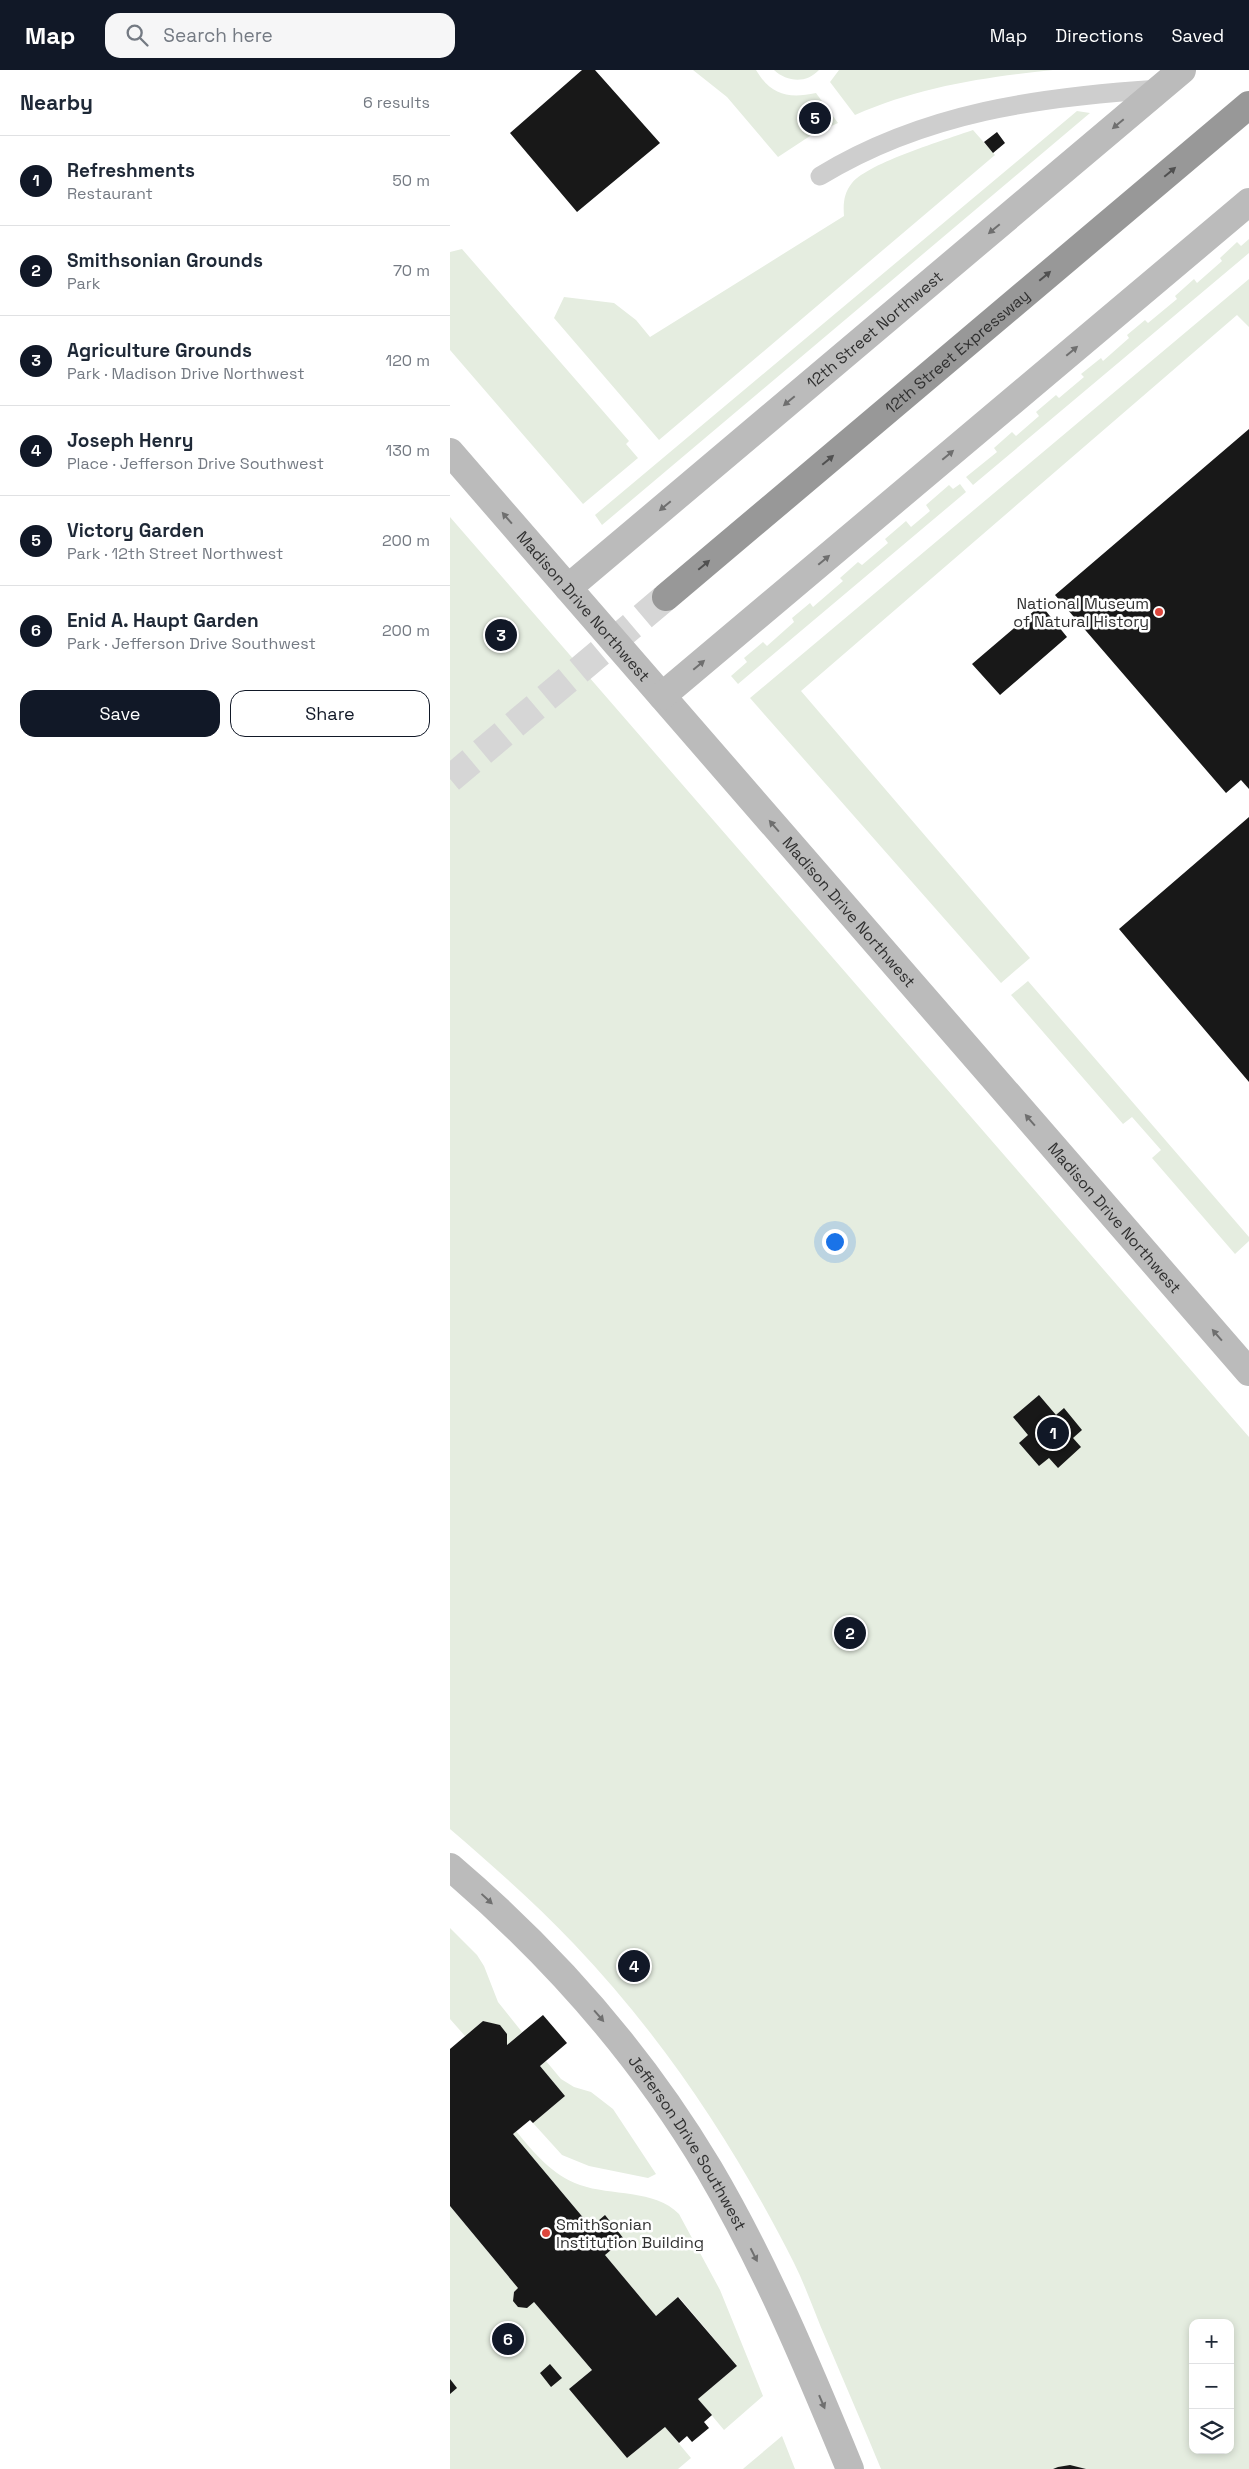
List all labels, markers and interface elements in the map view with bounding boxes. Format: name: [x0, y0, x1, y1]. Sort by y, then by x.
search box: [105, 13, 455, 58]
text: Map: [25, 20, 75, 51]
icon: search: [123, 21, 151, 49]
text: Search here: [163, 23, 273, 48]
text: Map: [990, 24, 1027, 47]
text: Directions: [1055, 24, 1144, 47]
text: Saved: [1172, 24, 1224, 47]
text: Nearby: [20, 89, 93, 116]
text: 6 results: [363, 92, 430, 113]
pin: 5: [799, 99, 831, 137]
one-way arrow: [1112, 118, 1125, 129]
text: Refreshments: [67, 158, 195, 183]
one-way arrow: [1163, 166, 1176, 177]
text: 1: [32, 170, 40, 191]
text: 50 m: [392, 170, 430, 191]
text: Restaurant: [67, 183, 153, 204]
one-way arrow: [987, 223, 1000, 234]
text: Smithsonian Grounds: [67, 248, 263, 273]
text: 2: [31, 260, 41, 281]
text: 70 m: [393, 260, 430, 281]
street label: 12th Street Northwest: [802, 266, 947, 393]
one-way arrow: [1039, 271, 1052, 282]
text: Park: [67, 273, 100, 294]
street label: 12th Street Expressway: [881, 285, 1034, 419]
text: Agriculture Grounds: [67, 338, 252, 363]
one-way arrow: [1065, 345, 1078, 356]
text: 3: [31, 350, 41, 371]
text: 120 m: [386, 350, 430, 371]
text: Park · Madison Drive Northwest: [67, 363, 305, 384]
one-way arrow: [783, 395, 795, 406]
text: Joseph Henry: [67, 428, 193, 453]
text: 4: [31, 440, 41, 461]
text: 130 m: [386, 440, 430, 461]
one-way arrow: [941, 450, 954, 461]
text: Place · Jefferson Drive Southwest: [67, 453, 324, 474]
one-way arrow: [821, 455, 834, 466]
one-way arrow: [659, 500, 672, 511]
one-way arrow: [502, 512, 513, 524]
text: Victory Garden: [67, 518, 204, 543]
street label: Madison Drive Northwest: [512, 527, 655, 686]
text: 5: [31, 530, 41, 551]
text: 200 m: [382, 530, 430, 551]
text: Park · 12th Street Northwest: [67, 543, 283, 564]
one-way arrow: [817, 554, 829, 566]
one-way arrow: [697, 560, 710, 571]
place label: National Museum of Natural History: [1013, 593, 1149, 632]
marker: National Museum of Natural History: [1153, 606, 1165, 618]
text: Enid A. Haupt Garden: [67, 608, 259, 633]
pin: 3: [485, 616, 517, 654]
text: 6: [31, 620, 41, 641]
text: 200 m: [382, 620, 430, 641]
text: Park · Jefferson Drive Southwest: [67, 633, 316, 654]
one-way arrow: [693, 659, 706, 670]
button: Save: [20, 690, 220, 737]
button: Share: [230, 690, 430, 737]
one-way arrow: [768, 820, 780, 832]
street label: Madison Drive Northwest: [778, 832, 920, 992]
one-way arrow: [1024, 1115, 1036, 1127]
street label: Madison Drive Northwest: [1043, 1138, 1186, 1298]
your location: [822, 1229, 848, 1255]
one-way arrow: [1211, 1330, 1223, 1342]
pin: 1: [1037, 1414, 1069, 1452]
pin: 2: [834, 1614, 866, 1652]
one-way arrow: [480, 1893, 492, 1905]
pin: 4: [618, 1947, 650, 1985]
one-way arrow: [593, 2010, 605, 2022]
street label: Jefferson Drive Southwest: [624, 2051, 751, 2234]
place label: Smithsonian Institution Building: [556, 2214, 704, 2253]
marker: Smithsonian Institution Building: [540, 2227, 552, 2239]
one-way arrow: [750, 2247, 758, 2262]
map controls: [1189, 2319, 1234, 2454]
button: +: [1189, 2319, 1234, 2364]
pin: 6: [492, 2320, 524, 2358]
button: −: [1189, 2364, 1234, 2409]
one-way arrow: [819, 2395, 827, 2409]
button: layers: [1189, 2409, 1234, 2454]

